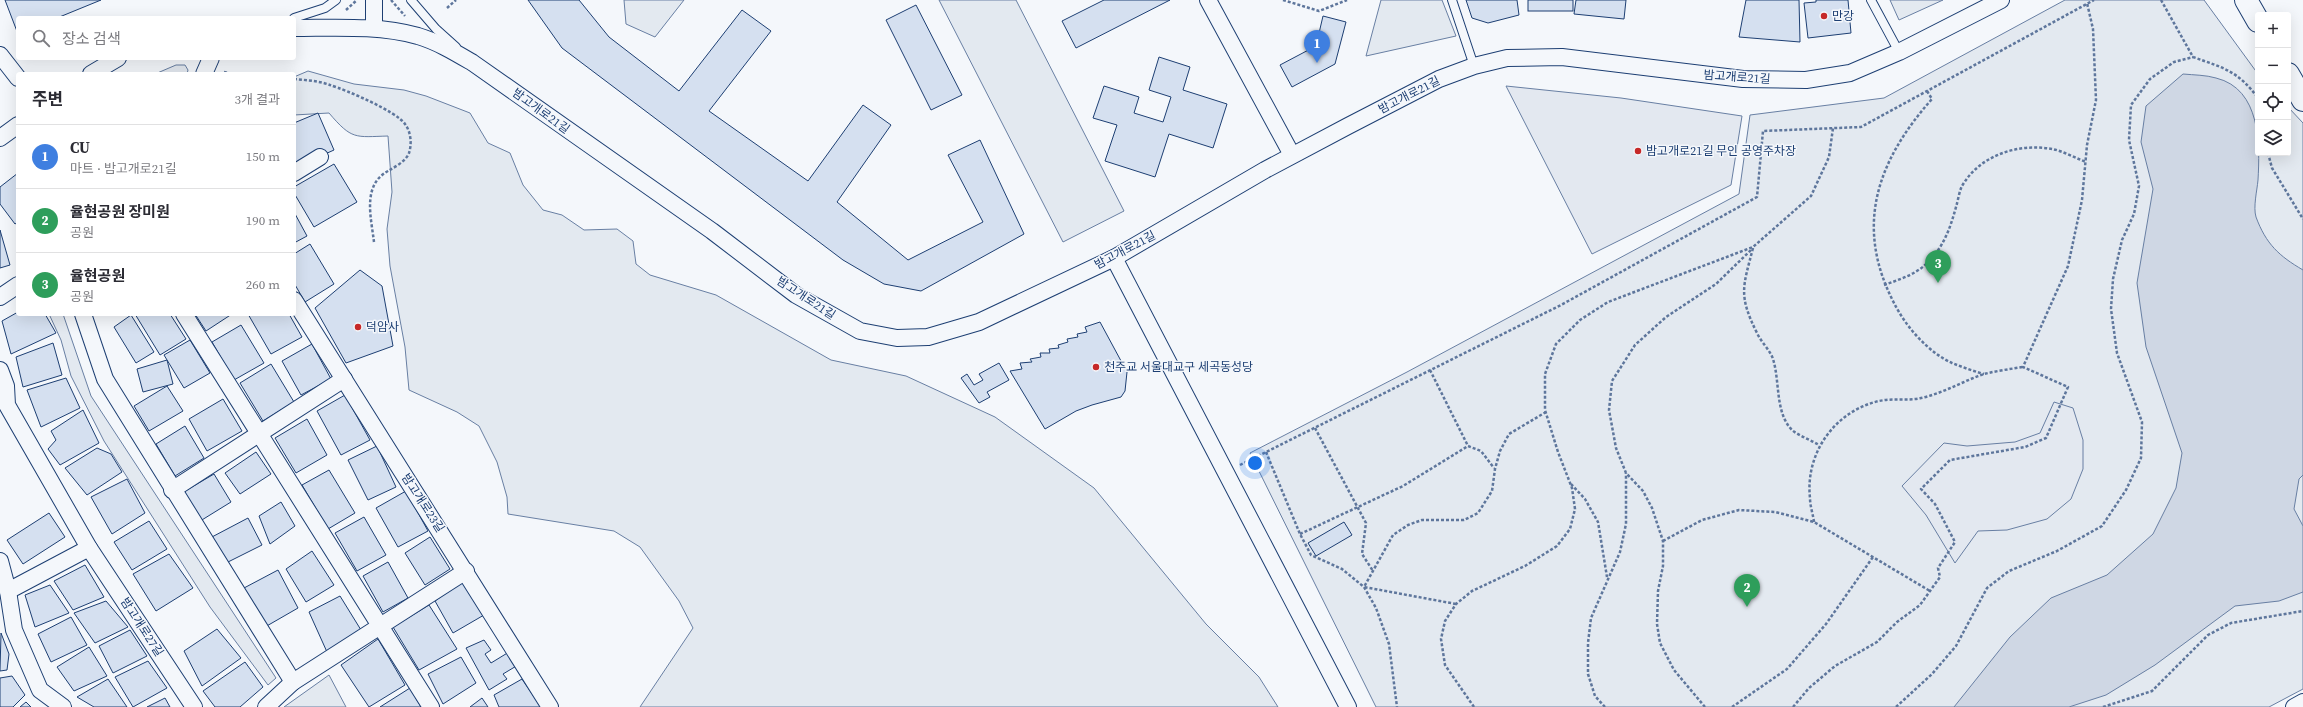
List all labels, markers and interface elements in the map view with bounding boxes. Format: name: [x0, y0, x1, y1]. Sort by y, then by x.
place label: 만강: [1832, 8, 1854, 24]
marker: 만강: [1819, 11, 1829, 21]
map controls: [2255, 12, 2291, 156]
button: +: [2255, 12, 2291, 48]
search box: [16, 16, 296, 60]
icon: search: [30, 27, 52, 49]
text: 장소 검색: [62, 28, 121, 49]
pin: 1: [1304, 30, 1330, 63]
button: −: [2255, 48, 2291, 84]
street label: 밤고개로21길: [1703, 67, 1771, 87]
street label: 밤고개로21길: [1375, 73, 1443, 117]
button: locate: [2255, 84, 2291, 120]
street label: 밤고개로21길: [509, 85, 573, 137]
text: 주변: [32, 87, 63, 111]
text: 3개 결과: [235, 91, 280, 108]
button: layers: [2255, 120, 2291, 156]
text: CU: [70, 137, 90, 158]
place label: 밤고개로21길 무인 공영주차장: [1646, 143, 1796, 159]
marker: 밤고개로21길 무인 공영주차장: [1633, 146, 1643, 156]
text: 1: [41, 148, 49, 165]
text: 150 m: [246, 148, 280, 165]
text: 마트 · 밤고개로21길: [70, 160, 177, 177]
text: 율현공원 장미원: [70, 201, 170, 222]
text: 2: [41, 212, 49, 229]
text: 190 m: [246, 212, 280, 229]
text: 공원: [70, 224, 94, 241]
street label: 밤고개로21길: [1092, 227, 1158, 273]
pin: 3: [1925, 250, 1951, 283]
text: 율현공원: [70, 265, 125, 286]
street label: 밤고개로21길: [773, 273, 839, 323]
text: 3: [41, 276, 49, 293]
text: 260 m: [246, 276, 280, 293]
text: 공원: [70, 288, 94, 305]
place label: 덕암사: [366, 319, 399, 335]
marker: 덕암사: [353, 322, 363, 332]
place label: 천주교 서울대교구 세곡동성당: [1104, 359, 1253, 375]
marker: 천주교 서울대교구 세곡동성당: [1091, 362, 1101, 372]
your location: [1245, 453, 1265, 473]
street label: 밤고개로23길: [398, 470, 448, 536]
pin: 2: [1734, 574, 1760, 607]
street label: 밤고개로27길: [117, 594, 167, 660]

